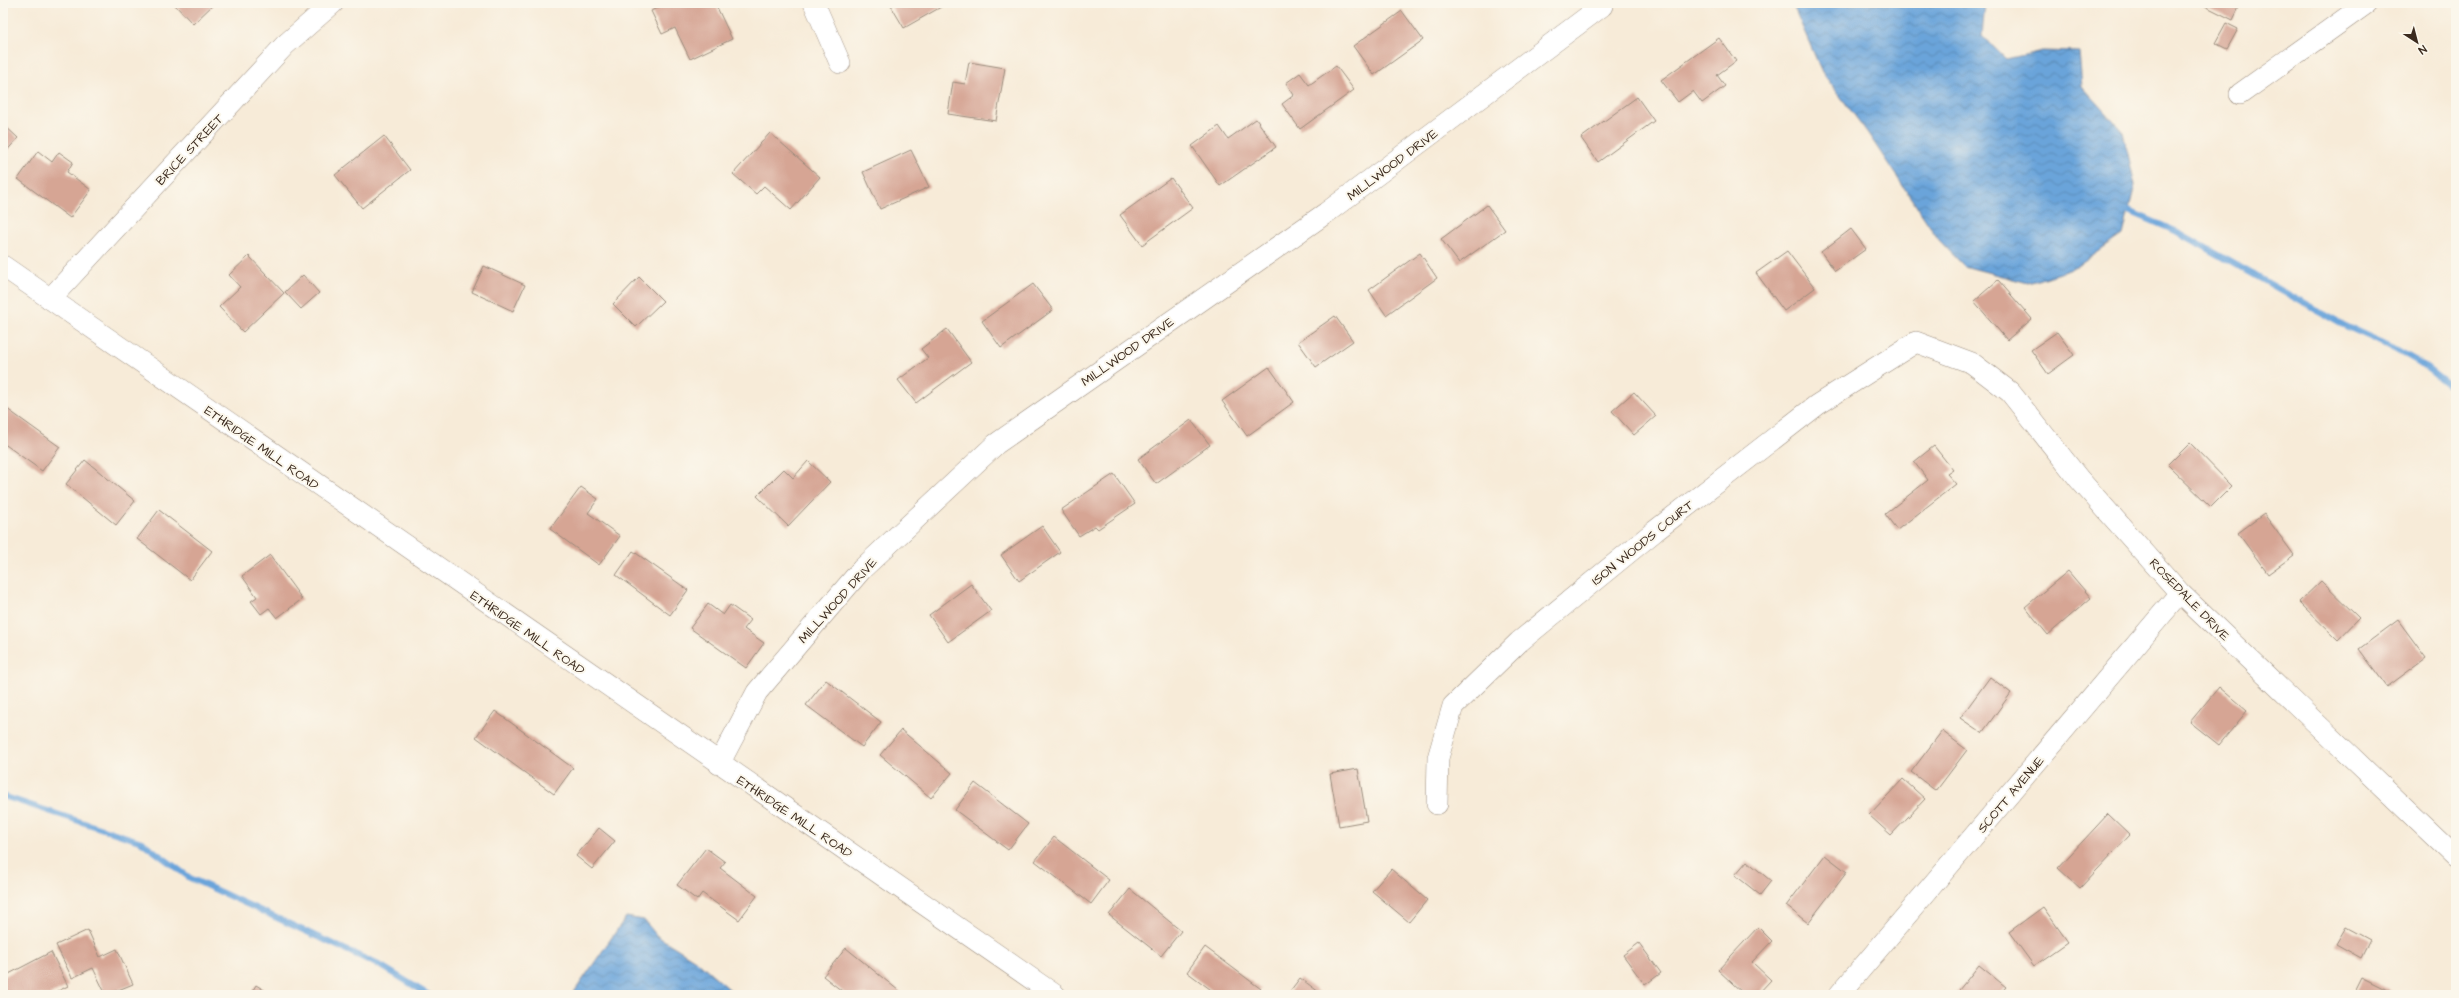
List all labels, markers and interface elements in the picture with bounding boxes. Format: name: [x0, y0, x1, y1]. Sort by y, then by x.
north arrow: [2397, 22, 2437, 62]
text: N: [2415, 42, 2430, 58]
street label: BRICE STREET: [152, 109, 228, 189]
street label: MILLWOOD DRIVE: [1343, 124, 1442, 205]
street label: MILLWOOD DRIVE: [1078, 313, 1178, 391]
street label: ETHRIDGE MILL ROAD: [201, 401, 323, 494]
street label: ISON WOODS COURT: [1588, 495, 1698, 590]
street label: MILLWOOD DRIVE: [794, 554, 881, 647]
street label: ROSEDALE DRIVE: [2145, 555, 2234, 645]
street label: ETHRIDGE MILL ROAD: [467, 586, 589, 679]
street label: SCOTT AVENUE: [1973, 752, 2048, 837]
street label: ETHRIDGE MILL ROAD: [733, 771, 856, 863]

